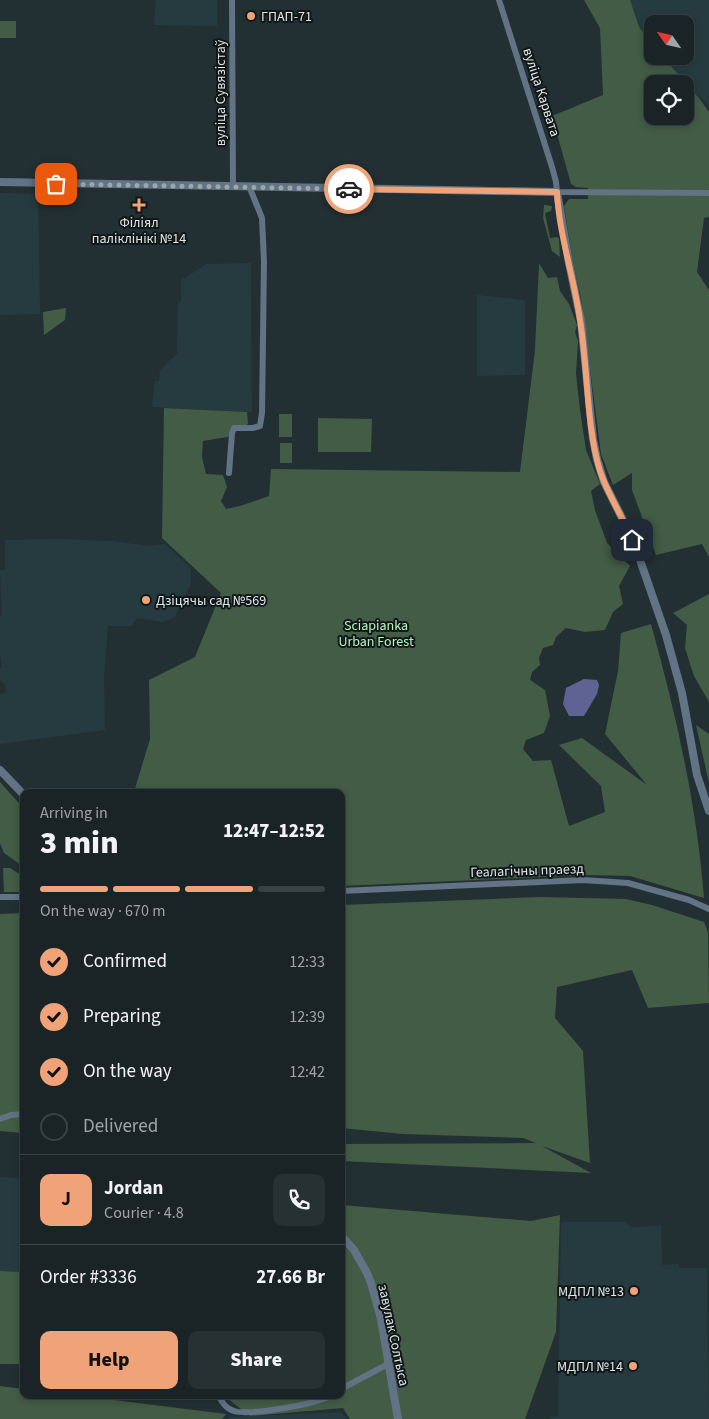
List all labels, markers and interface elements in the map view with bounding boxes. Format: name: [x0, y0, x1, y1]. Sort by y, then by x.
place label: ГПАП-71: [261, 7, 312, 27]
marker: ГПАП-71: [245, 10, 257, 22]
north arrow: [644, 15, 694, 65]
map controls: [644, 15, 694, 125]
street label: вуліца Сувязістаў: [211, 39, 231, 146]
street label: вуліца Карвата: [517, 45, 565, 139]
button: locate: [644, 75, 694, 125]
pin: [35, 163, 77, 205]
courier: [324, 164, 374, 214]
icon: bag: [42, 170, 70, 198]
icon: car: [335, 175, 363, 203]
marker: Філіял паліклінікі №14: [132, 198, 146, 212]
place label: Філіял паліклінікі №14: [92, 213, 186, 249]
pin: [611, 519, 653, 561]
icon: home: [618, 526, 646, 554]
place label: Дзіцячы сад №569: [156, 591, 266, 611]
marker: Дзіцячы сад №569: [140, 594, 152, 606]
park label: Sciapianka Urban Forest: [338, 616, 414, 652]
text: Arriving in: [40, 802, 108, 824]
text: 12:47–12:52: [223, 818, 325, 845]
text: 3 min: [40, 820, 119, 866]
street label: Геалагічны праезд: [470, 859, 585, 883]
text: On the way · 670 m: [40, 900, 165, 922]
icon: check: [40, 948, 68, 976]
text: Confirmed: [83, 948, 167, 975]
text: 12:33: [289, 951, 325, 973]
icon: check: [40, 1003, 68, 1031]
text: Preparing: [83, 1003, 161, 1030]
text: 12:39: [289, 1006, 325, 1028]
icon: check: [40, 1058, 68, 1086]
text: On the way: [83, 1058, 172, 1085]
text: 12:42: [289, 1061, 325, 1083]
text: Delivered: [83, 1113, 158, 1140]
button: phone: [273, 1174, 325, 1226]
text: Jordan: [104, 1175, 163, 1202]
text: J: [61, 1186, 71, 1213]
text: Courier · 4.8: [104, 1202, 184, 1224]
text: Order #3336: [40, 1264, 137, 1291]
text: 27.66 Br: [256, 1264, 325, 1291]
place label: МДПЛ №13: [558, 1282, 624, 1302]
street label: завулак Солтыса: [372, 1283, 414, 1388]
marker: МДПЛ №13: [628, 1285, 640, 1297]
button: Help: [40, 1331, 178, 1389]
button: Share: [188, 1331, 325, 1389]
place label: МДПЛ №14: [557, 1357, 623, 1377]
marker: МДПЛ №14: [627, 1360, 639, 1372]

